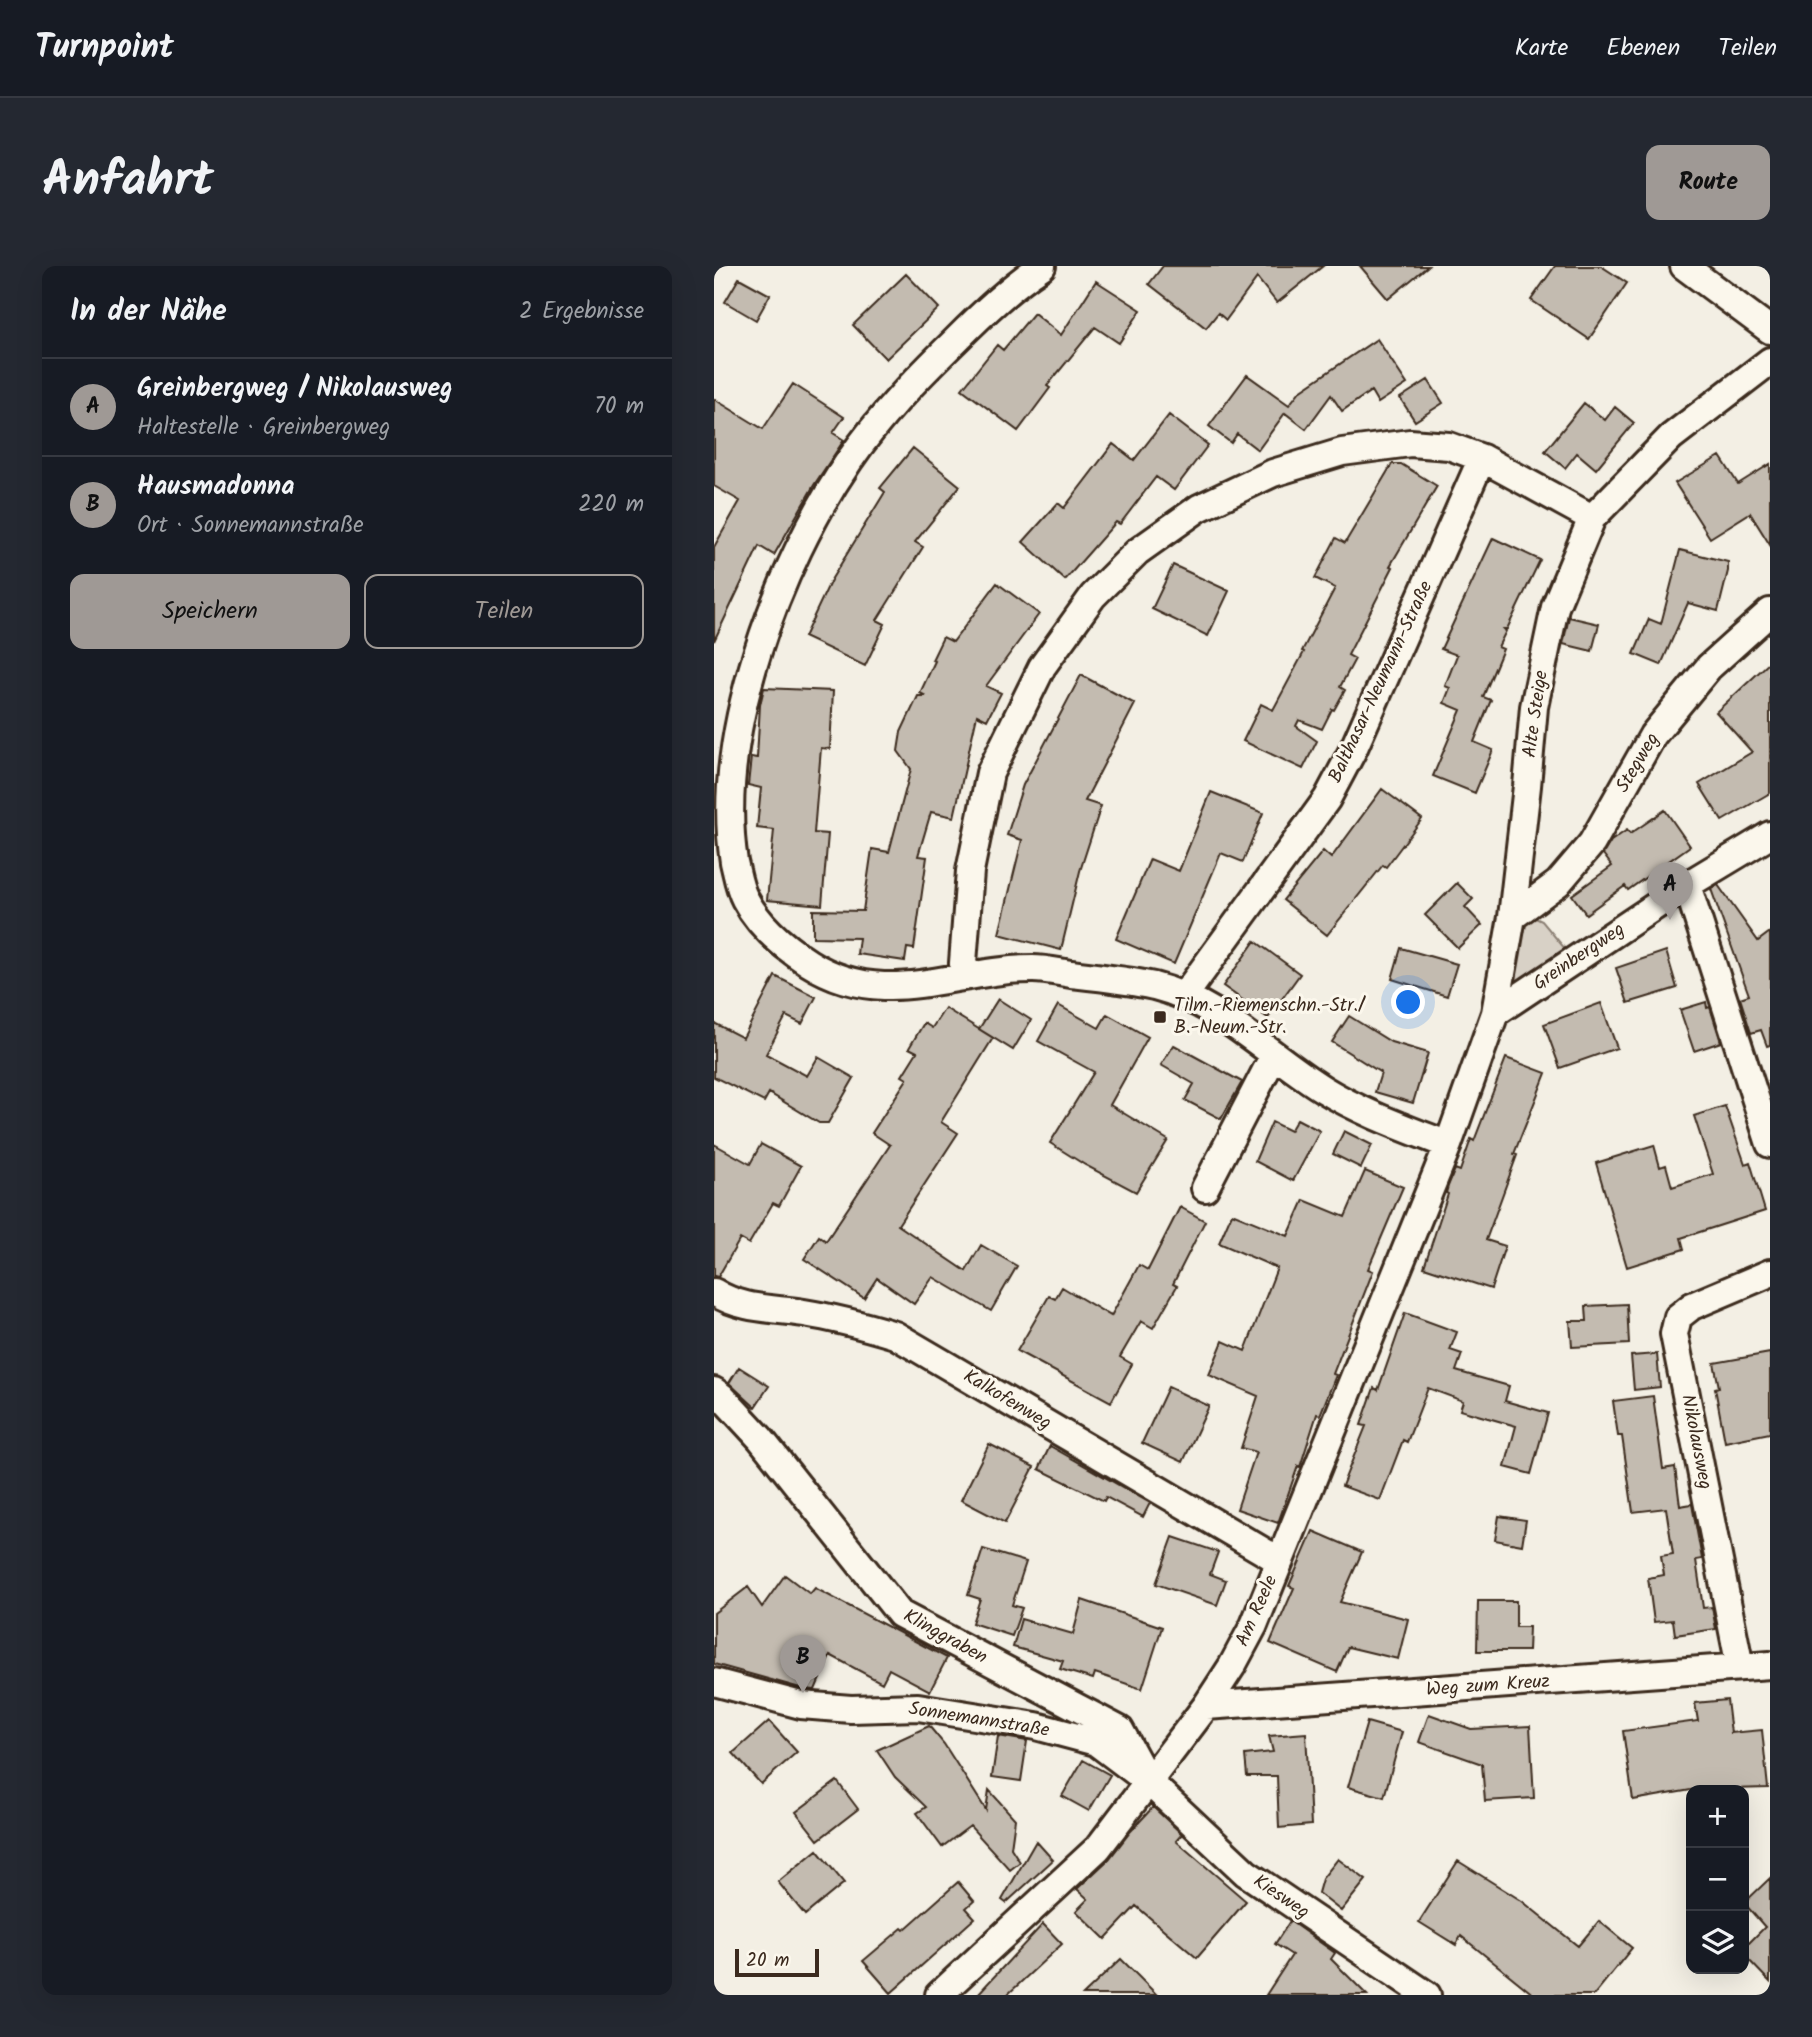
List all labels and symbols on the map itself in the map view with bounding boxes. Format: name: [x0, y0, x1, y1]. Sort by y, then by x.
street label: Balthasar-Neumann-Straße: [1321, 576, 1441, 788]
street label: Alte Steige: [1515, 668, 1557, 760]
street label: Stegweg: [1608, 727, 1668, 799]
pin: A: [1647, 862, 1693, 920]
street label: Greinbergweg: [1527, 915, 1631, 999]
your location: [1391, 985, 1425, 1019]
place label: Tilm.-Riemenschn.-Str./ B.-Neum.-Str.: [1174, 991, 1366, 1043]
marker: Tilm.-Riemenschn.-Str./ B.-Neum.-Str.: [1152, 1009, 1168, 1025]
street label: Kalkofenweg: [957, 1362, 1057, 1438]
street label: Nikolausweg: [1672, 1392, 1720, 1492]
street label: Am Reele: [1228, 1570, 1286, 1652]
street label: Klinggraben: [897, 1601, 993, 1673]
pin: B: [780, 1635, 826, 1693]
street label: Weg zum Kreuz: [1425, 1667, 1551, 1705]
street label: Sonnemannstraße: [906, 1694, 1052, 1746]
street label: Kiesweg: [1247, 1867, 1315, 1927]
scale bar: [735, 1946, 819, 1978]

